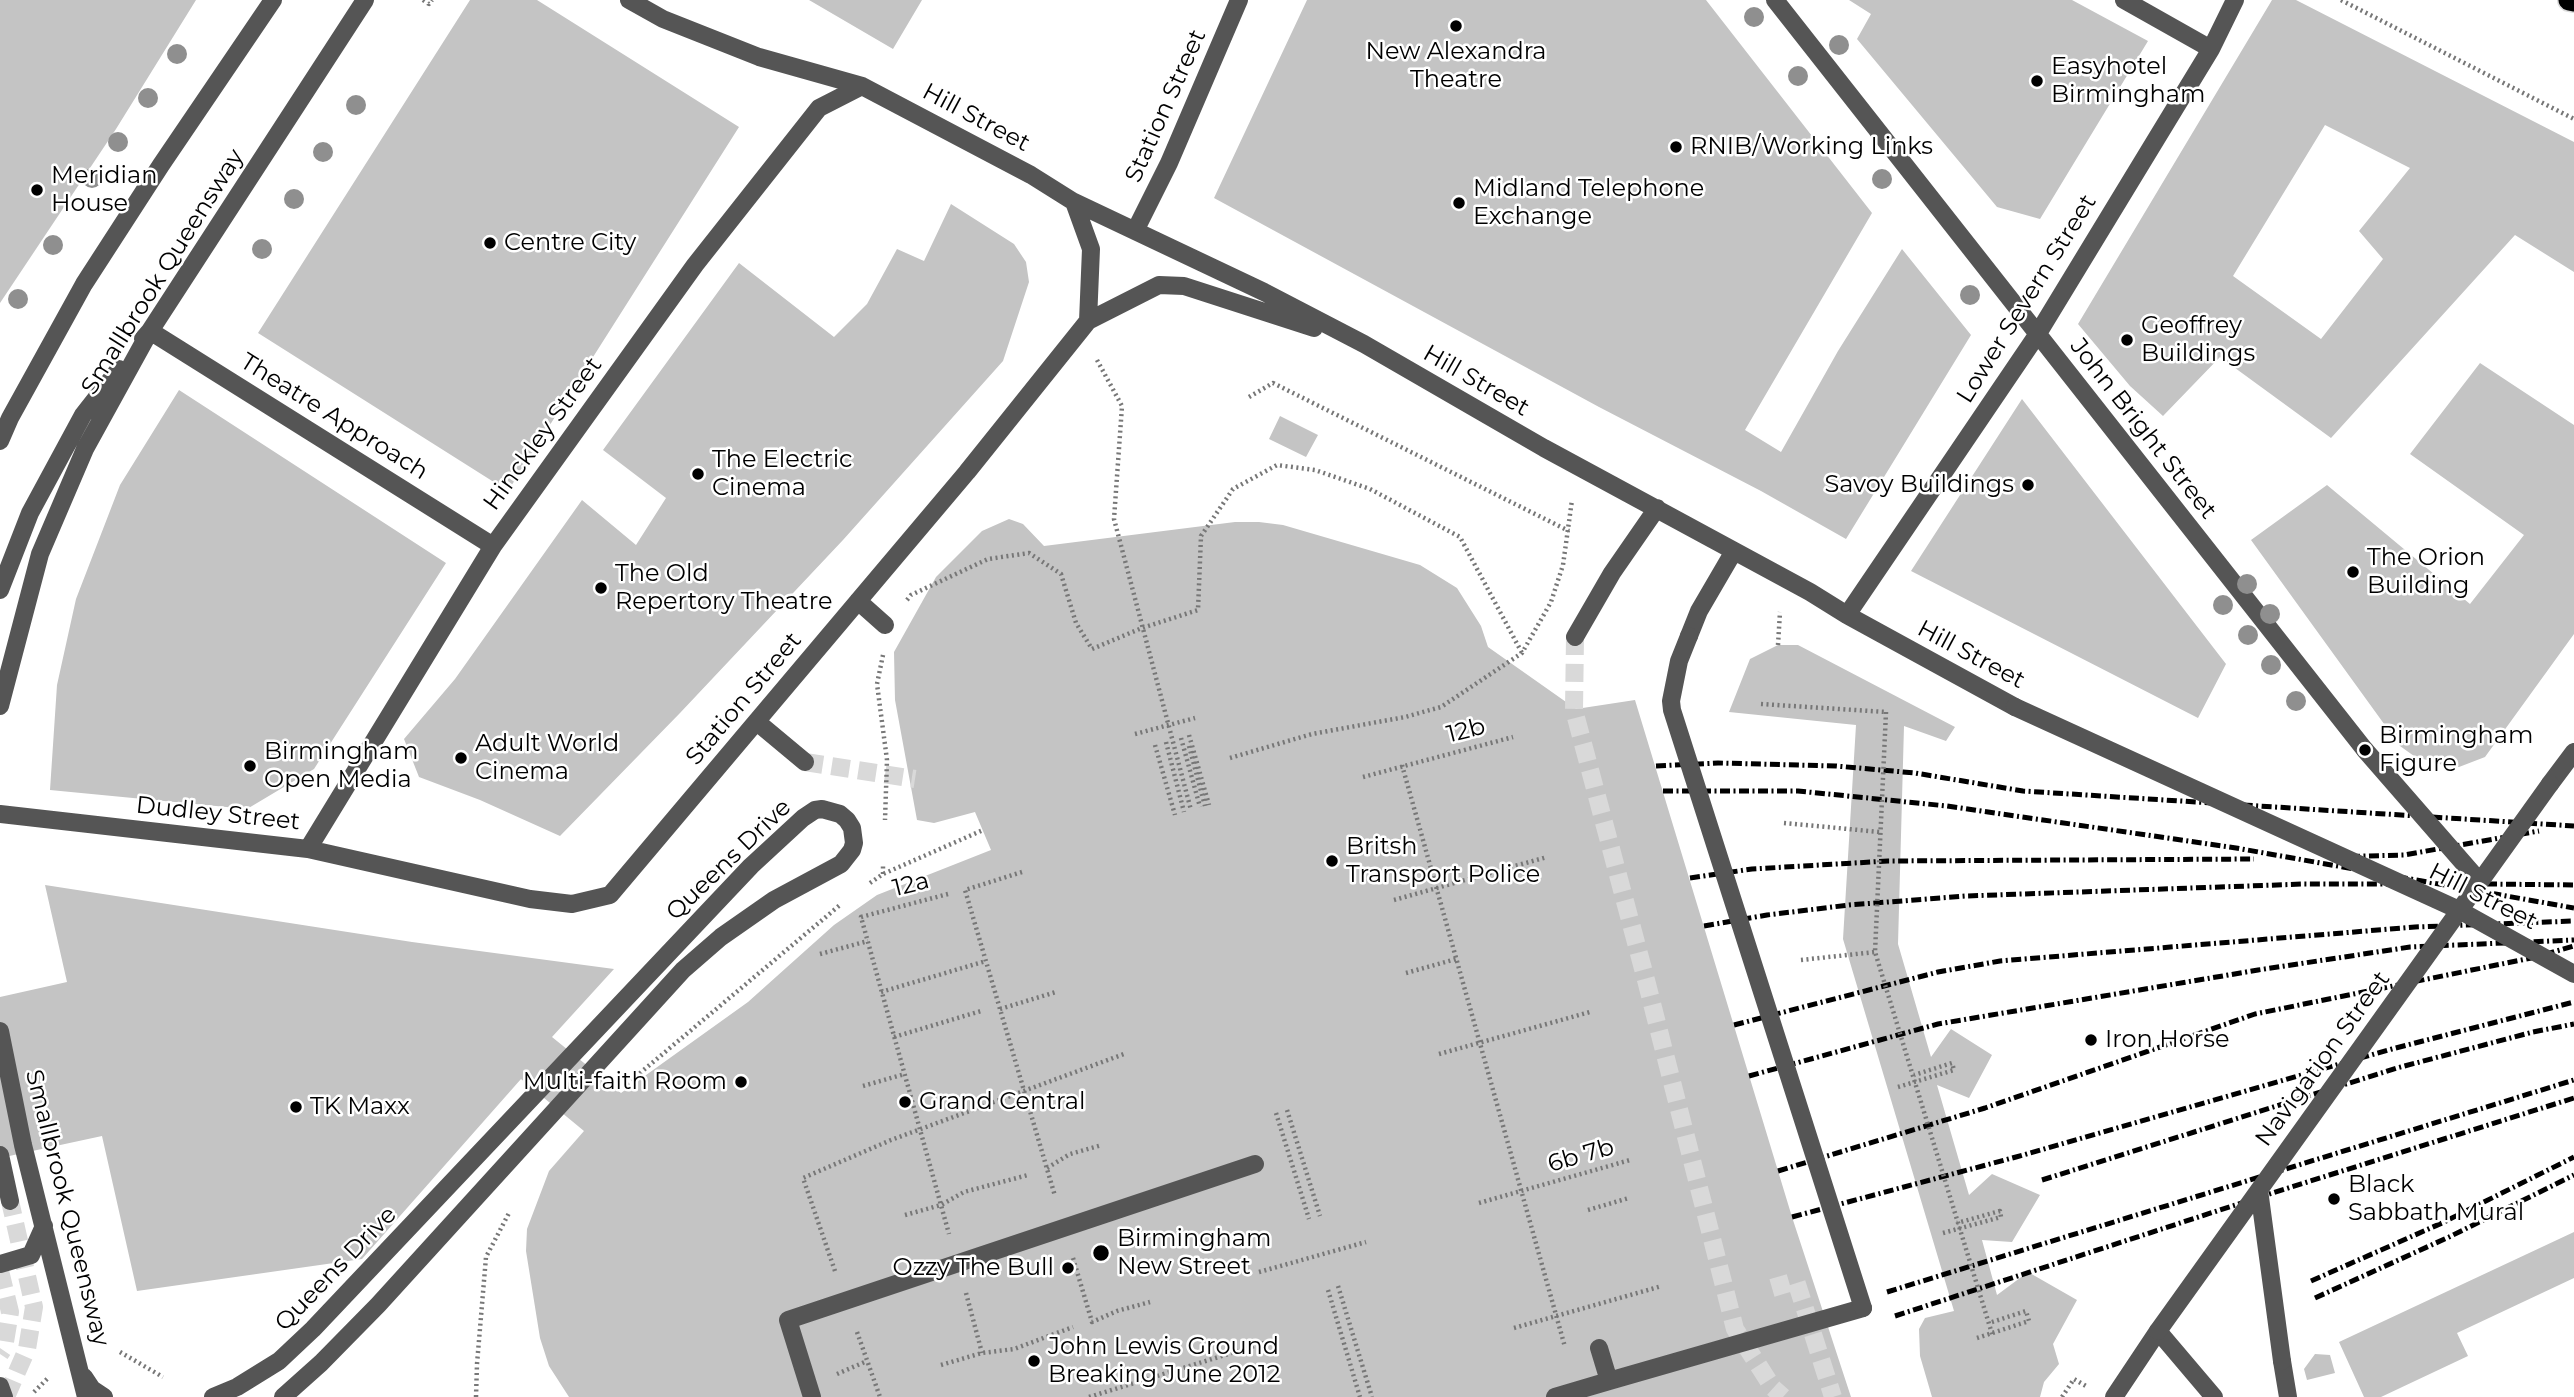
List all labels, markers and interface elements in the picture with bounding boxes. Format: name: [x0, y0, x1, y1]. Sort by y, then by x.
marker: New Alexandra Theatre: [1448, 18, 1464, 34]
street label: Station Street: [1119, 25, 1213, 187]
place label: New Alexandra Theatre: [1366, 38, 1546, 94]
place label: Easyhotel Birmingham: [2051, 53, 2205, 109]
marker: Easyhotel Birmingham: [2029, 73, 2045, 89]
street label: Hill Street: [917, 78, 1035, 158]
place label: RNIB/Working Links: [1690, 133, 1933, 161]
marker: RNIB/Working Links: [1668, 139, 1684, 155]
street label: Smallbrook Queensway: [76, 144, 250, 400]
place label: Meridian House: [51, 162, 157, 218]
place label: Midland Telephone Exchange: [1473, 175, 1704, 231]
marker: Meridian House: [29, 182, 45, 198]
street label: Lower Severn Street: [1951, 189, 2103, 409]
marker: Midland Telephone Exchange: [1451, 195, 1467, 211]
place label: Centre City: [504, 229, 636, 257]
marker: Centre City: [482, 235, 498, 251]
place label: Geoffrey Buildings: [2141, 312, 2255, 368]
marker: Geoffrey Buildings: [2119, 332, 2135, 348]
street label: John Bright Street: [2064, 333, 2222, 525]
street label: Hill Street: [1418, 339, 1534, 423]
street label: Theatre Approach: [235, 348, 433, 486]
street label: Hinckley Street: [478, 352, 608, 516]
place label: The Electric Cinema: [712, 446, 853, 502]
marker: The Electric Cinema: [690, 466, 706, 482]
place label: Savoy Buildings: [1824, 471, 2014, 499]
marker: Savoy Buildings: [2020, 477, 2036, 493]
place label: The Orion Building: [2367, 544, 2485, 600]
place label: The Old Repertory Theatre: [615, 560, 833, 616]
marker: The Orion Building: [2345, 564, 2361, 580]
marker: The Old Repertory Theatre: [593, 580, 609, 596]
street label: Hill Street: [1912, 615, 2030, 695]
street label: Station Street: [680, 627, 808, 771]
street label: 12b: [1444, 712, 1488, 750]
place label: Birmingham Figure: [2379, 722, 2533, 778]
place label: Adult World Cinema: [475, 730, 619, 786]
place label: Birmingham Open Media: [264, 738, 418, 794]
marker: Birmingham Figure: [2357, 742, 2373, 758]
marker: Adult World Cinema: [453, 750, 469, 766]
marker: Birmingham Open Media: [242, 758, 258, 774]
street label: Dudley Street: [135, 791, 301, 837]
street label: Queens Drive: [661, 793, 797, 927]
place label: Britsh Transport Police: [1346, 833, 1540, 889]
marker: Britsh Transport Police: [1324, 853, 1340, 869]
street label: Hill Street: [2424, 857, 2542, 937]
street label: 12a: [890, 867, 932, 903]
street label: Navigation Street: [2250, 966, 2396, 1152]
place label: Iron Horse: [2105, 1026, 2229, 1054]
marker: Iron Horse: [2083, 1032, 2099, 1048]
street label: Smallbrook Queensway: [19, 1067, 115, 1349]
place label: Multi-faith Room: [523, 1068, 727, 1096]
marker: Multi-faith Room: [733, 1074, 749, 1090]
place label: Grand Central: [919, 1088, 1085, 1116]
place label: TK Maxx: [310, 1093, 410, 1121]
marker: Grand Central: [897, 1094, 913, 1110]
marker: TK Maxx: [288, 1099, 304, 1115]
street label: 6b 7b: [1545, 1133, 1617, 1179]
place label: Black Sabbath Mural: [2348, 1171, 2524, 1227]
marker: Black Sabbath Mural: [2326, 1191, 2342, 1207]
street label: Queens Drive: [269, 1201, 403, 1337]
place label: Birmingham New Street: [1117, 1225, 1271, 1281]
marker: Birmingham New Street: [1091, 1243, 1111, 1263]
place label: Ozzy The Bull: [893, 1254, 1054, 1282]
marker: Ozzy The Bull: [1060, 1260, 1076, 1276]
place label: John Lewis Ground Breaking June 2012: [1048, 1333, 1280, 1389]
marker: John Lewis Ground Breaking June 2012: [1026, 1353, 1042, 1369]

